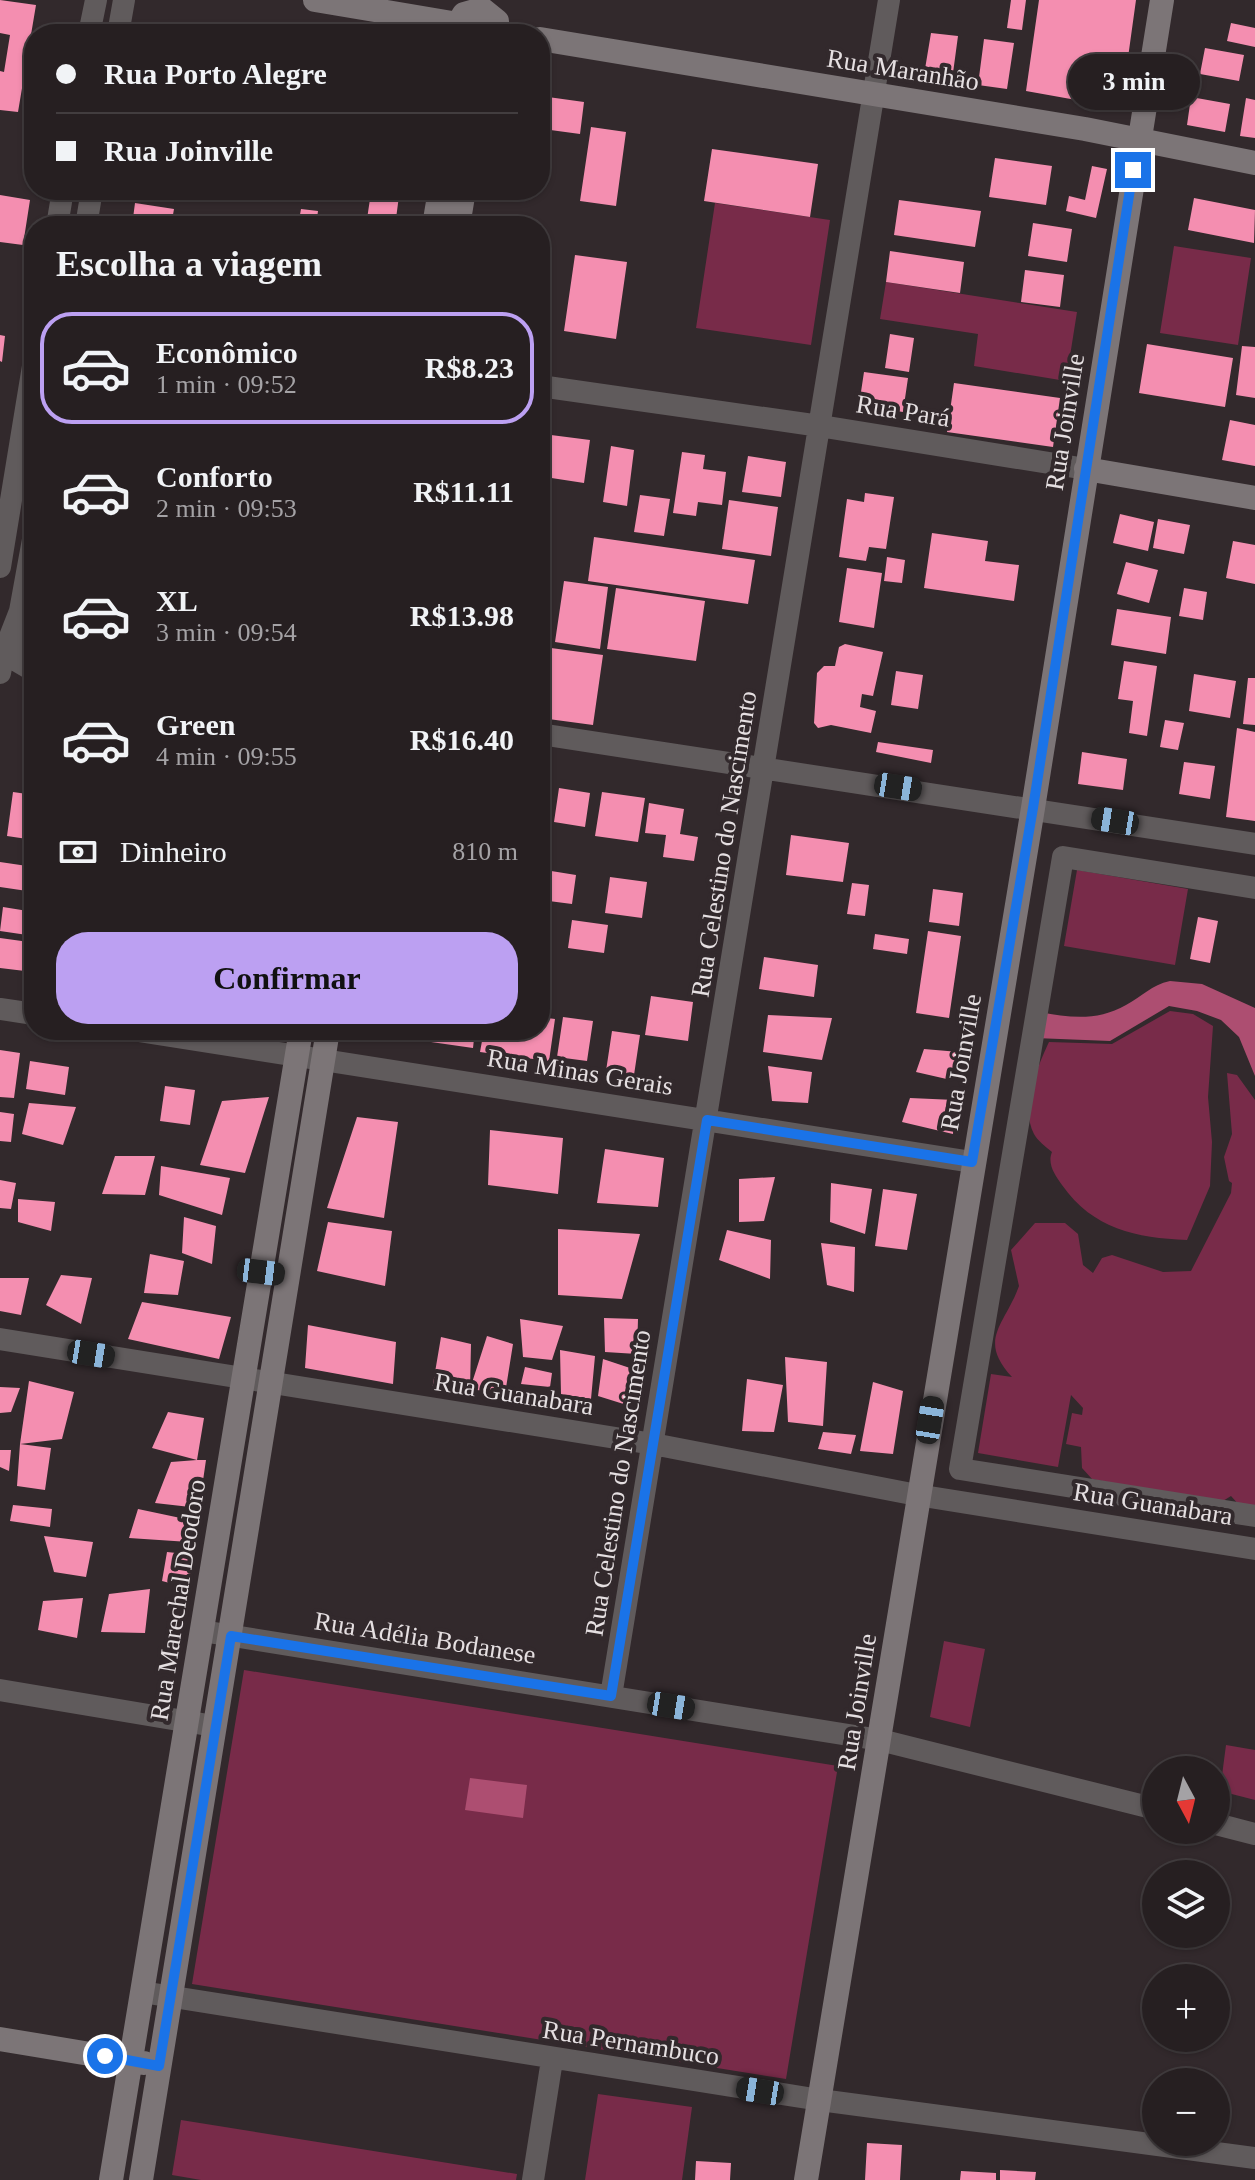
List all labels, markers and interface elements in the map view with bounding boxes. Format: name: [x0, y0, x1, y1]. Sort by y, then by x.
street label: Rua Maranhão: [825, 44, 981, 96]
callout: 3 min: [1067, 54, 1199, 110]
text: Rua Porto Alegre: [104, 57, 327, 90]
text: 3 min: [1103, 67, 1165, 96]
text: Rua Joinville: [104, 134, 273, 167]
route end: [1115, 152, 1151, 188]
text: Escolha a viagem: [56, 244, 322, 284]
icon: car: [60, 332, 132, 404]
text: Econômico: [156, 336, 298, 369]
text: R$8.23: [425, 351, 514, 384]
street label: Rua Joinville: [1040, 352, 1090, 492]
text: 1 min · 09:52: [156, 370, 297, 399]
street label: Rua Pará: [854, 389, 952, 433]
icon: car: [60, 456, 132, 528]
text: Conforto: [156, 460, 273, 493]
text: R$11.11: [413, 475, 514, 508]
text: 2 min · 09:53: [156, 494, 297, 523]
icon: car: [60, 580, 132, 652]
text: XL: [156, 584, 198, 617]
text: R$13.98: [410, 599, 514, 632]
text: 3 min · 09:54: [156, 618, 297, 647]
street label: Rua Celestino do Nascimento: [685, 689, 763, 999]
icon: car: [60, 704, 132, 776]
text: Green: [156, 708, 235, 741]
text: R$16.40: [410, 723, 514, 756]
text: 4 min · 09:55: [156, 742, 297, 771]
car: [872, 771, 924, 803]
car: [1089, 805, 1141, 837]
icon: cash: [56, 830, 100, 874]
text: Dinheiro: [120, 835, 227, 868]
text: 810 m: [452, 837, 518, 866]
button: Confirmar: [56, 932, 518, 1024]
street label: Rua Joinville: [935, 992, 987, 1132]
street label: Rua Minas Gerais: [485, 1043, 675, 1101]
car: [236, 1257, 286, 1287]
street label: Rua Celestino do Nascimento: [579, 1328, 657, 1638]
car: [65, 1338, 117, 1370]
street label: Rua Guanabara: [432, 1367, 596, 1421]
car: [914, 1394, 946, 1446]
street label: Rua Marechal Deodoro: [145, 1477, 211, 1723]
street label: Rua Guanabara: [1071, 1477, 1235, 1531]
street label: Rua Adélia Bodanese: [312, 1606, 538, 1670]
street label: Rua Joinville: [832, 1632, 882, 1772]
car: [645, 1690, 697, 1722]
north arrow: [1142, 1756, 1230, 1844]
map controls: [1142, 1756, 1230, 2156]
button: layers: [1142, 1860, 1230, 1948]
button: +: [1142, 1964, 1230, 2052]
street label: Rua Pernambuco: [541, 2015, 721, 2071]
route start: [87, 2038, 123, 2074]
button: −: [1142, 2068, 1230, 2156]
car: [734, 2075, 786, 2107]

